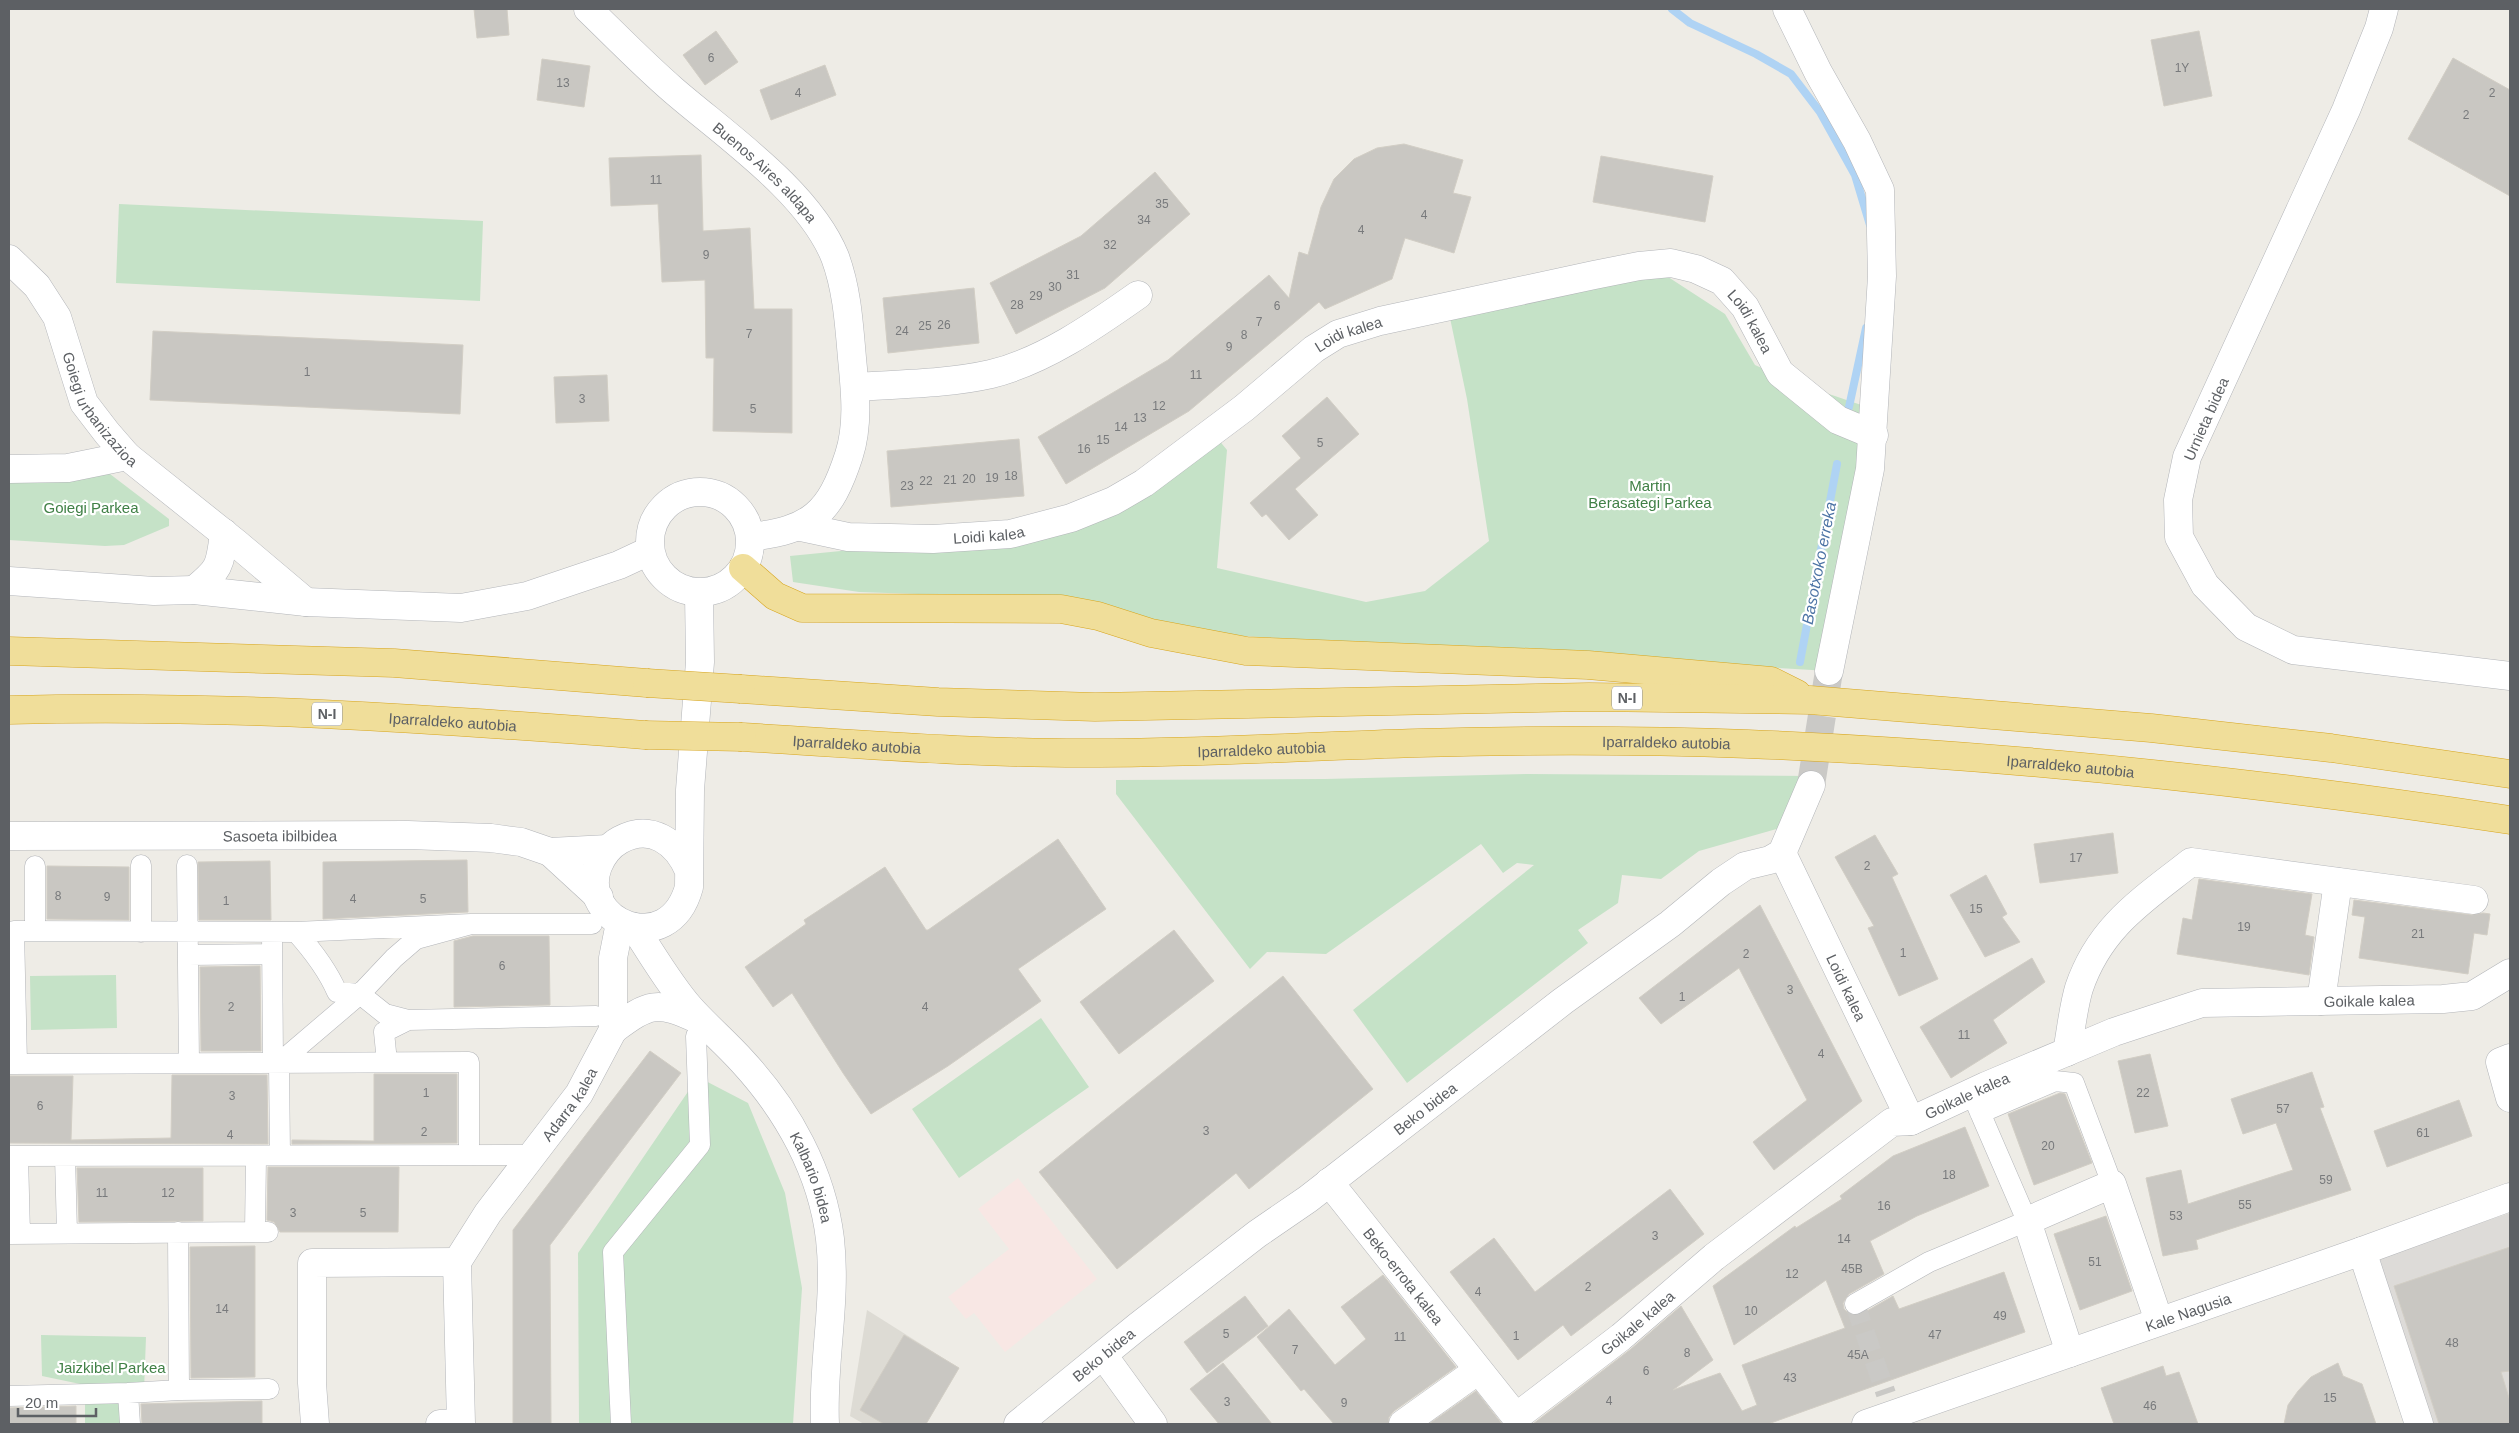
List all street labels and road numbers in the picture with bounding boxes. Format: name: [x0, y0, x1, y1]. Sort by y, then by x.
street label: Buenos Aires aldapa: [710, 118, 821, 226]
street label: Loidi kalea: [1725, 286, 1777, 356]
street label: Loidi kalea: [1311, 312, 1385, 355]
street label: Goiegi urbanizazioa: [60, 350, 142, 470]
street label: Urnieta bidea: [2180, 374, 2232, 463]
street label: Loidi kalea: [952, 522, 1027, 546]
road number: N-I: [1612, 686, 1642, 710]
road number: N-I: [312, 702, 342, 726]
street label: Iparraldeko autobia: [388, 709, 518, 734]
street label: Iparraldeko autobia: [792, 732, 922, 757]
street label: Iparraldeko autobia: [1602, 732, 1732, 752]
street label: Iparraldeko autobia: [1197, 738, 1327, 760]
street label: Iparraldeko autobia: [2006, 752, 2136, 780]
street label: Sasoeta ibilbidea: [223, 827, 338, 844]
street label: Loidi kalea: [1823, 951, 1870, 1024]
street label: Goikale kalea: [2324, 991, 2415, 1009]
street label: Adarra kalea: [538, 1064, 600, 1144]
street label: Goikale kalea: [1922, 1068, 2012, 1122]
street label: Beko bidea: [1390, 1078, 1460, 1138]
street label: Kalbario bidea: [787, 1129, 836, 1225]
street label: Beko-errota kalea: [1360, 1224, 1448, 1328]
street label: Goikale kalea: [1597, 1286, 1678, 1358]
street label: Kale Nagusia: [2143, 1289, 2234, 1334]
street label: Beko bidea: [1069, 1324, 1138, 1385]

